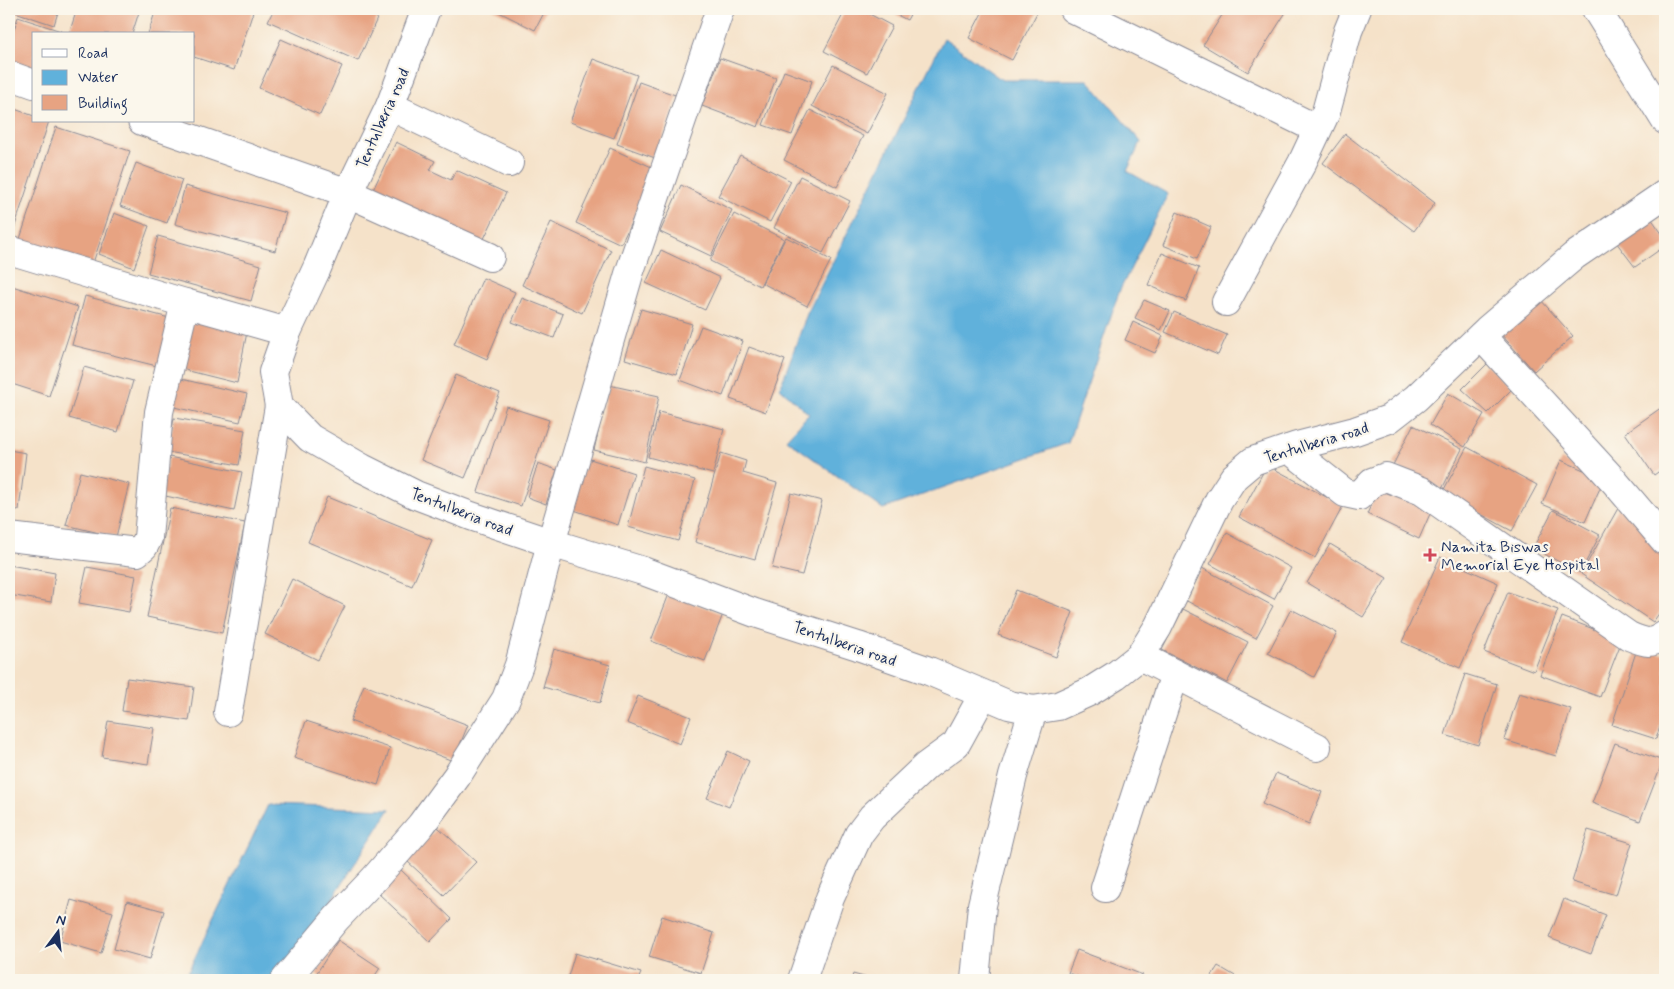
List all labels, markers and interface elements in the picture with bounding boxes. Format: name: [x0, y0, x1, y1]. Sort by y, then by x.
legend: [32, 32, 195, 122]
text: Road: [78, 44, 108, 64]
street label: Tentulberia road: [352, 65, 415, 172]
text: Water: [78, 68, 118, 88]
text: Building: [78, 94, 128, 115]
street label: Tentulberia road: [1262, 418, 1371, 469]
street label: Tentulberia road: [407, 483, 516, 542]
place label: Namita Biswas Memorial Eye Hospital: [1441, 537, 1600, 576]
marker: Namita Biswas Memorial Eye Hospital: [1423, 548, 1437, 562]
street label: Tentulberia road: [790, 617, 899, 672]
north arrow: [32, 906, 82, 956]
text: N: [54, 911, 68, 930]

